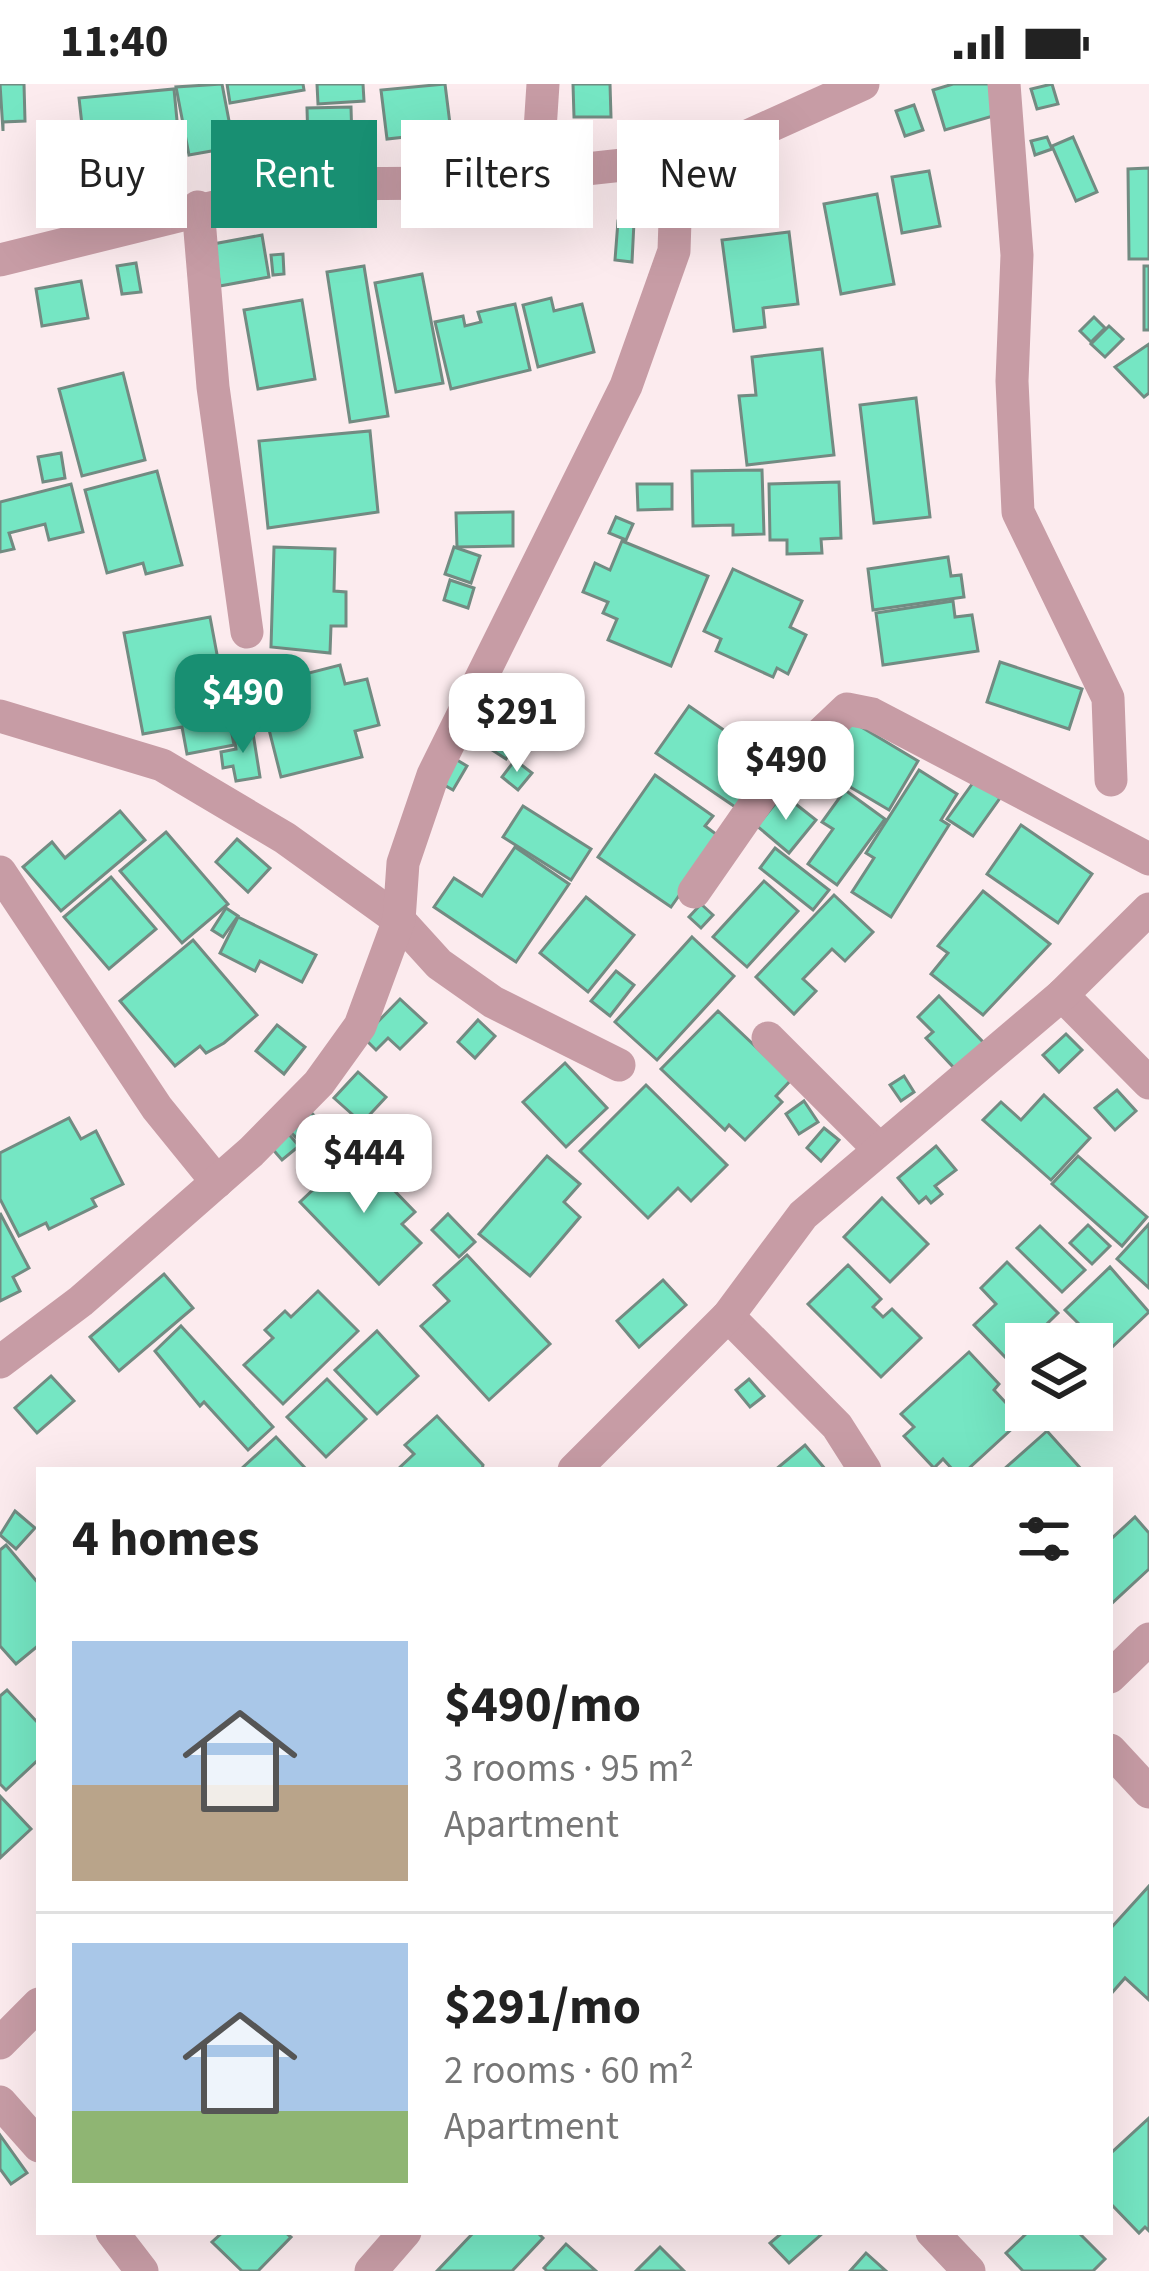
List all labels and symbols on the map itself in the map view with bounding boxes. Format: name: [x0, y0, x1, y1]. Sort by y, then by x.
pin: $490: [172, 654, 314, 756]
pin: $291: [446, 673, 588, 775]
pin: $490: [715, 721, 857, 823]
pin: $444: [293, 1114, 435, 1216]

